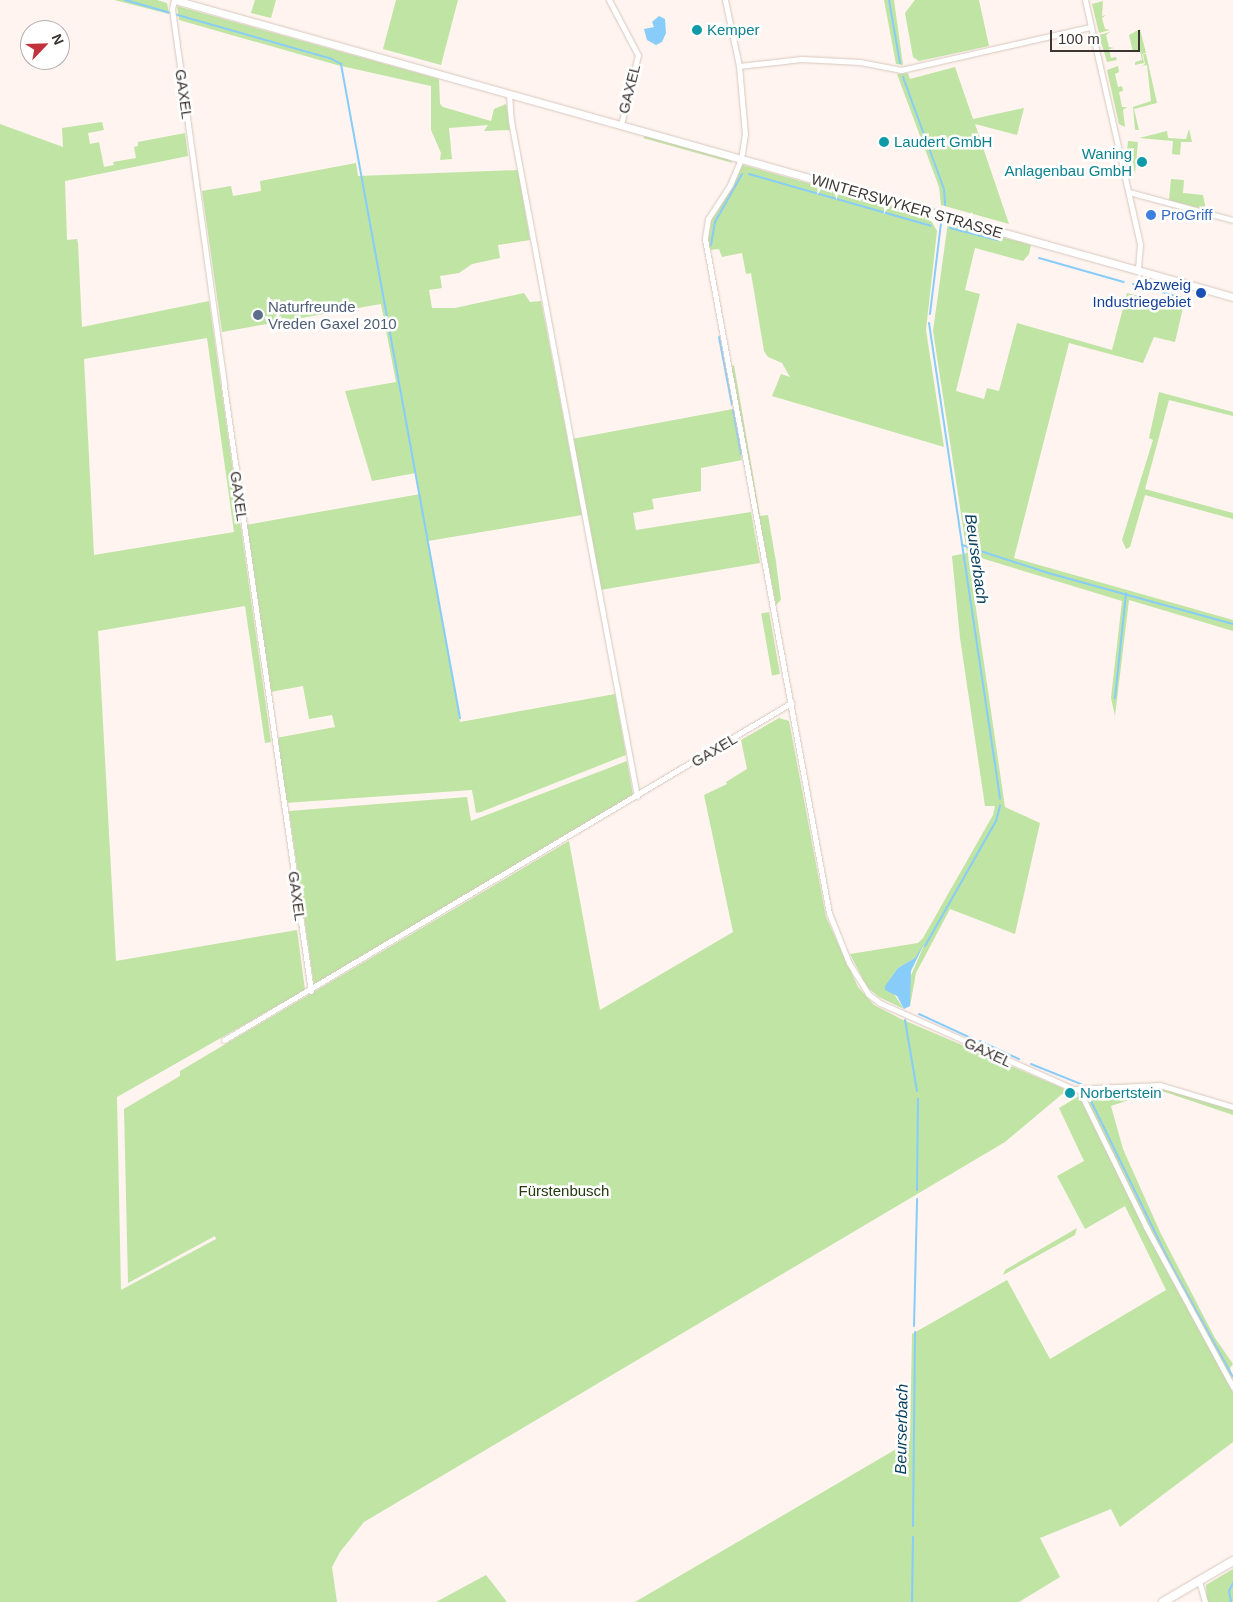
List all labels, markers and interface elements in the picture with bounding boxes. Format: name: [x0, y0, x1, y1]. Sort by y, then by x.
north arrow: [20, 20, 70, 70]
scale bar: [1053, 20, 1143, 52]
place label: Kemper: [707, 21, 760, 39]
marker: Kemper: [691, 24, 703, 36]
text: 100 m: [1058, 30, 1100, 47]
text: N: [48, 31, 67, 47]
street label: GAXEL: [614, 63, 644, 115]
street label: GAXEL: [172, 68, 196, 120]
place label: Laudert GmbH: [894, 133, 992, 151]
marker: Laudert GmbH: [878, 136, 890, 148]
place label: Waning Anlagenbau GmbH: [1004, 144, 1132, 179]
marker: Waning Anlagenbau GmbH: [1136, 156, 1148, 168]
street label: WINTERSWYKER STRASSE: [809, 170, 1005, 242]
place label: ProGriff: [1161, 206, 1212, 224]
marker: ProGriff: [1145, 209, 1157, 221]
place label: Abzweig Industriegebiet: [1093, 275, 1191, 310]
marker: Abzweig Industriegebiet: [1195, 287, 1207, 299]
place label: Naturfreunde Vreden Gaxel 2010: [268, 297, 397, 332]
marker: Naturfreunde Vreden Gaxel 2010: [252, 309, 264, 321]
street label: GAXEL: [227, 470, 251, 522]
water label: Beurserbach: [960, 513, 992, 605]
street label: GAXEL: [688, 729, 740, 771]
street label: GAXEL: [285, 870, 309, 922]
street label: GAXEL: [962, 1033, 1014, 1071]
place label: Norbertstein: [1080, 1084, 1162, 1102]
marker: Norbertstein: [1064, 1087, 1076, 1099]
park label: Fürstenbusch: [519, 1182, 609, 1200]
water label: Beurserbach: [892, 1383, 912, 1475]

